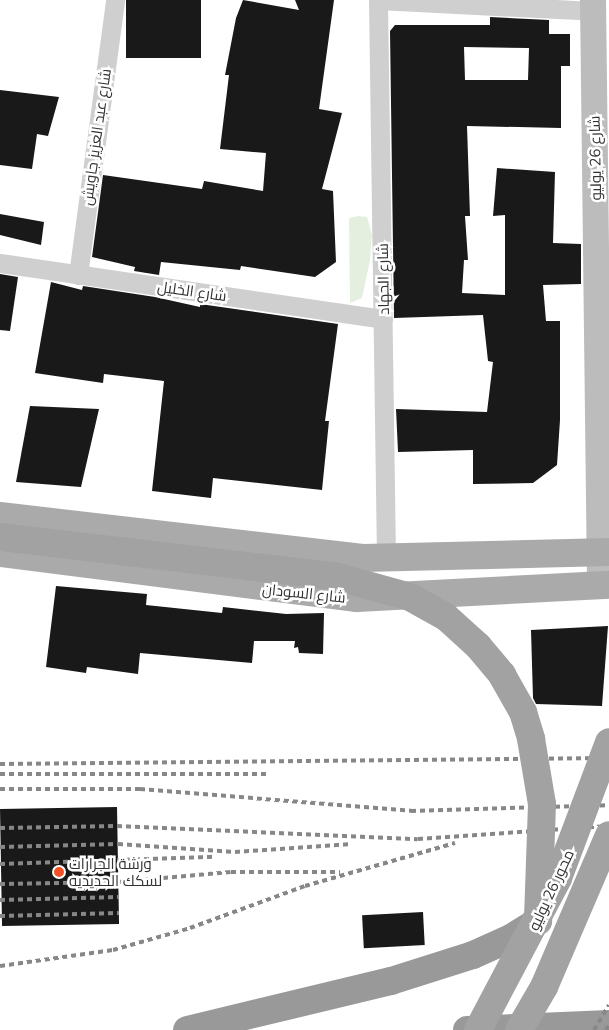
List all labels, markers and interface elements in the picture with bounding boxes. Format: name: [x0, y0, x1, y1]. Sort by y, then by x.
street label: شارع عبد العزيز جاويش: [78, 68, 114, 206]
street label: شارع 26 يوليو: [585, 115, 605, 201]
street label: شارع الجهاد: [373, 243, 393, 315]
street label: شارع الخليل: [156, 277, 228, 305]
street label: شارع السودان: [261, 580, 347, 606]
street label: محور 26 يوليو: [524, 847, 578, 933]
place label: ورشة الجرارات لسكك الحديديه: [69, 854, 162, 889]
marker: ورشة الجرارات لسكك الحديديه: [53, 866, 65, 878]

